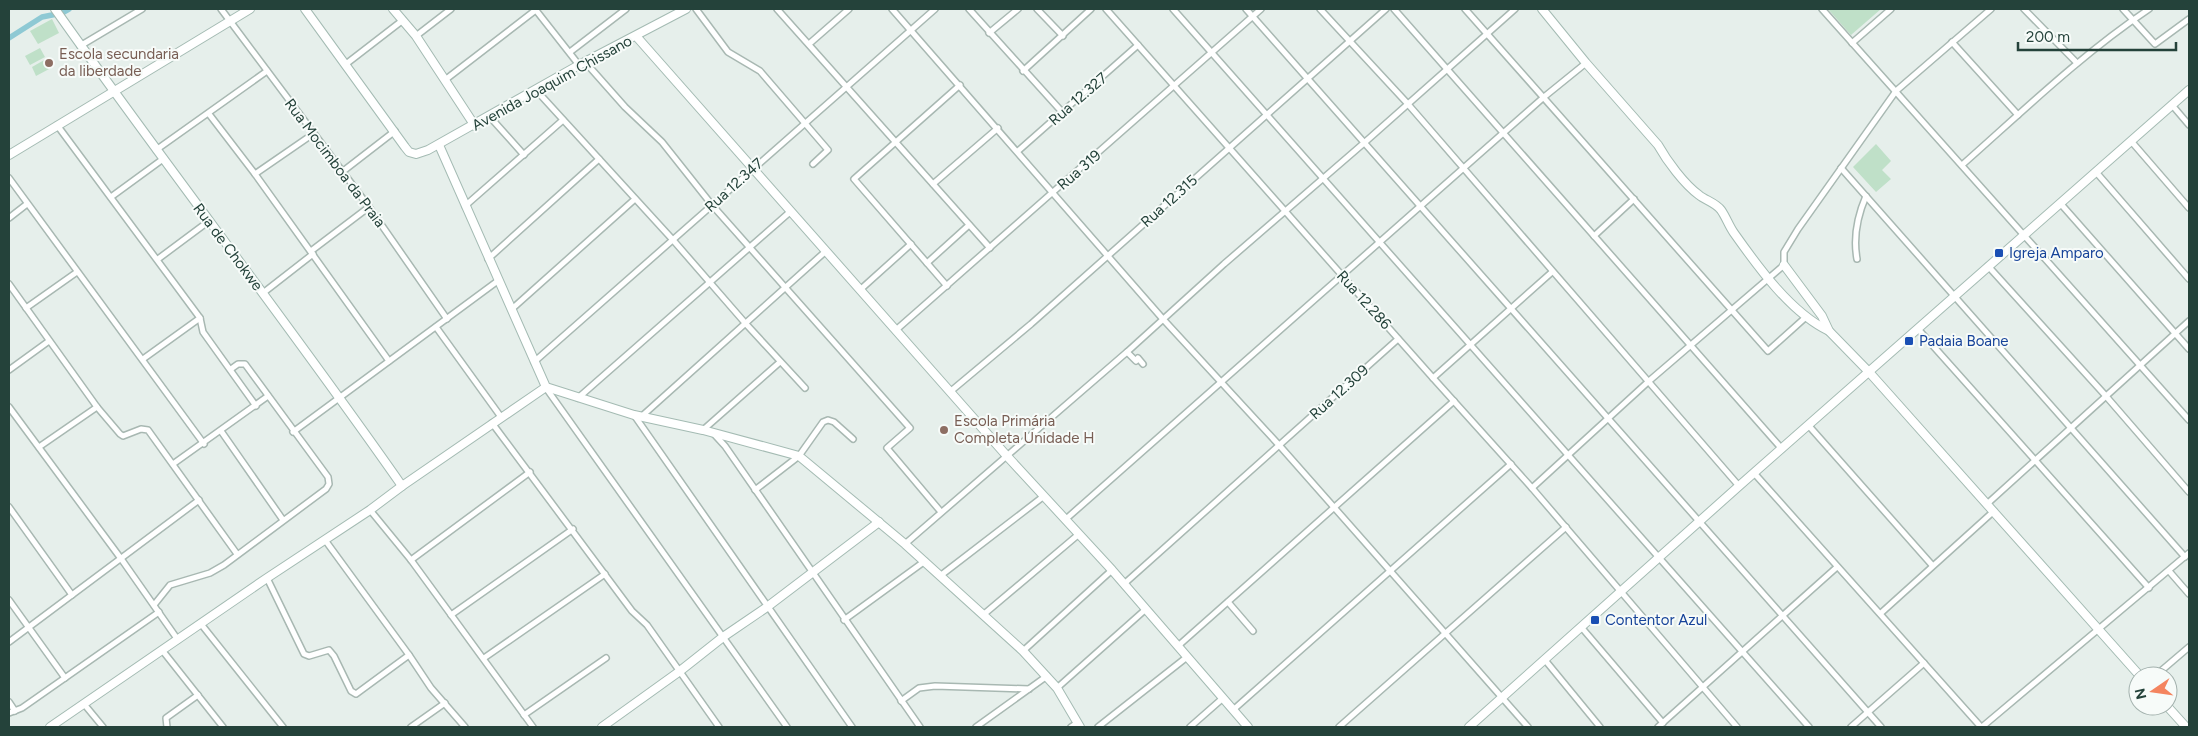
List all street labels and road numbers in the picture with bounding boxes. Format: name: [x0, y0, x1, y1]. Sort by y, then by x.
street label: Avenida Joaquim Chissano: [469, 31, 635, 135]
street label: Rua 12.327: [1045, 69, 1111, 129]
street label: Rua Mocimboa da Praia: [281, 95, 389, 231]
street label: Rua 319: [1053, 146, 1105, 194]
street label: Rua 12.347: [701, 154, 767, 216]
street label: Rua 12.315: [1137, 171, 1201, 231]
street label: Rua de Chokwe: [189, 200, 267, 294]
street label: Rua 12.286: [1333, 267, 1395, 333]
street label: Rua 12.309: [1306, 361, 1372, 423]

